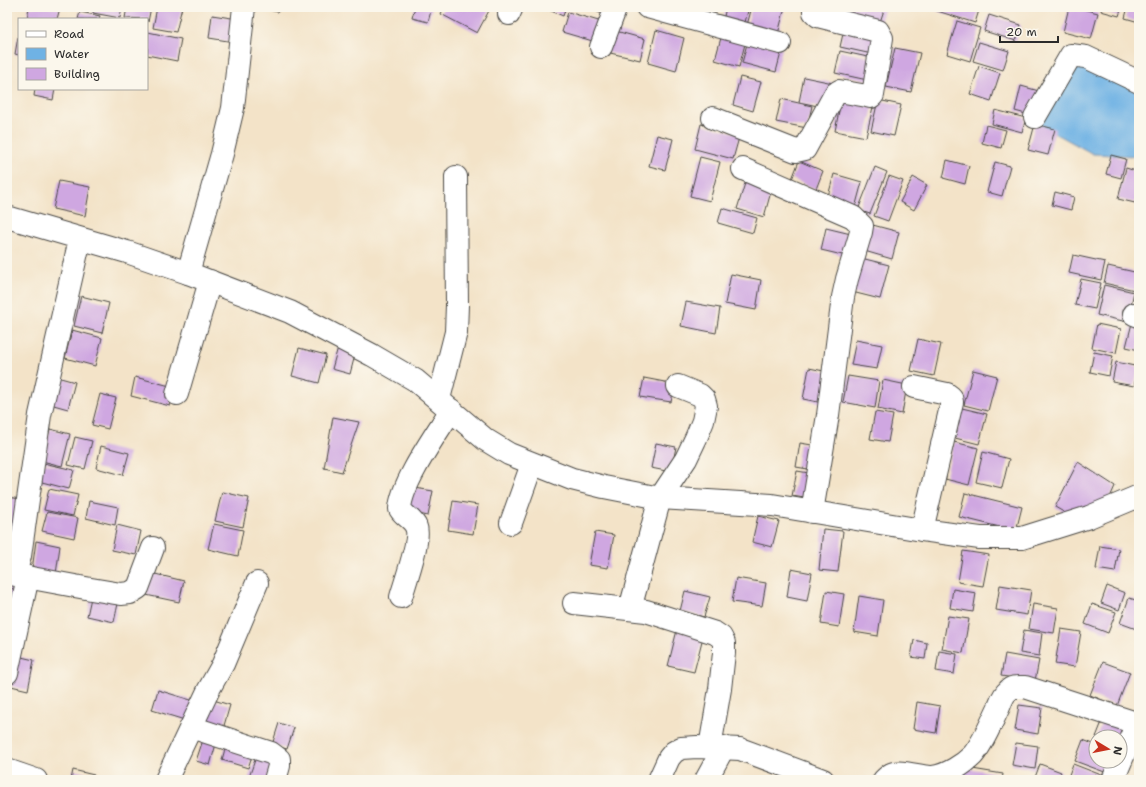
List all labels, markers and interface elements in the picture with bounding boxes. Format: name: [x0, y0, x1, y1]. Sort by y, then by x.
legend: [18, 18, 148, 90]
scale bar: [1000, 18, 1058, 44]
text: 20 m: [1006, 24, 1037, 40]
text: Road: [54, 26, 85, 42]
text: Water: [54, 46, 90, 62]
text: Building: [54, 66, 100, 82]
north arrow: [1088, 729, 1128, 769]
text: N: [1109, 745, 1125, 757]

